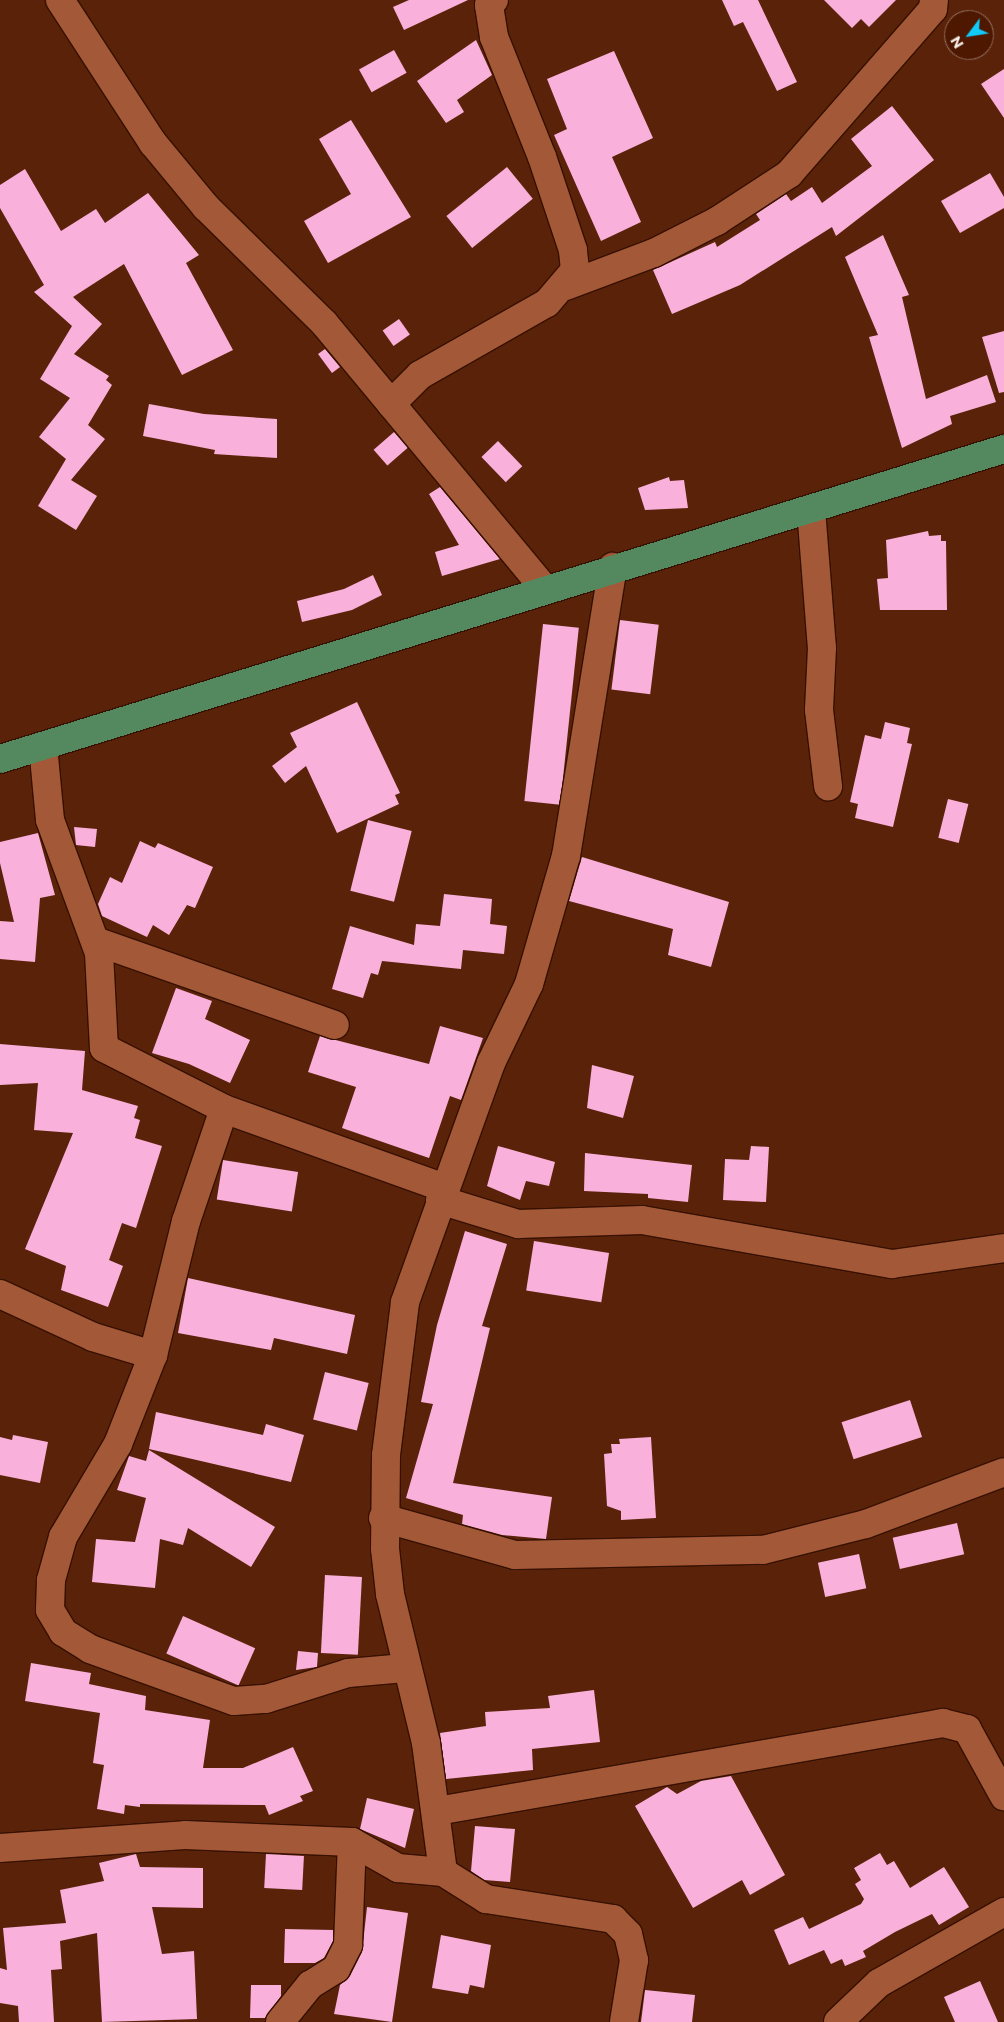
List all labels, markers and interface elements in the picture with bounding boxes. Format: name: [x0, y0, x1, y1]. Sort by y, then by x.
north arrow: [944, 10, 994, 60]
text: N: [946, 33, 968, 52]

